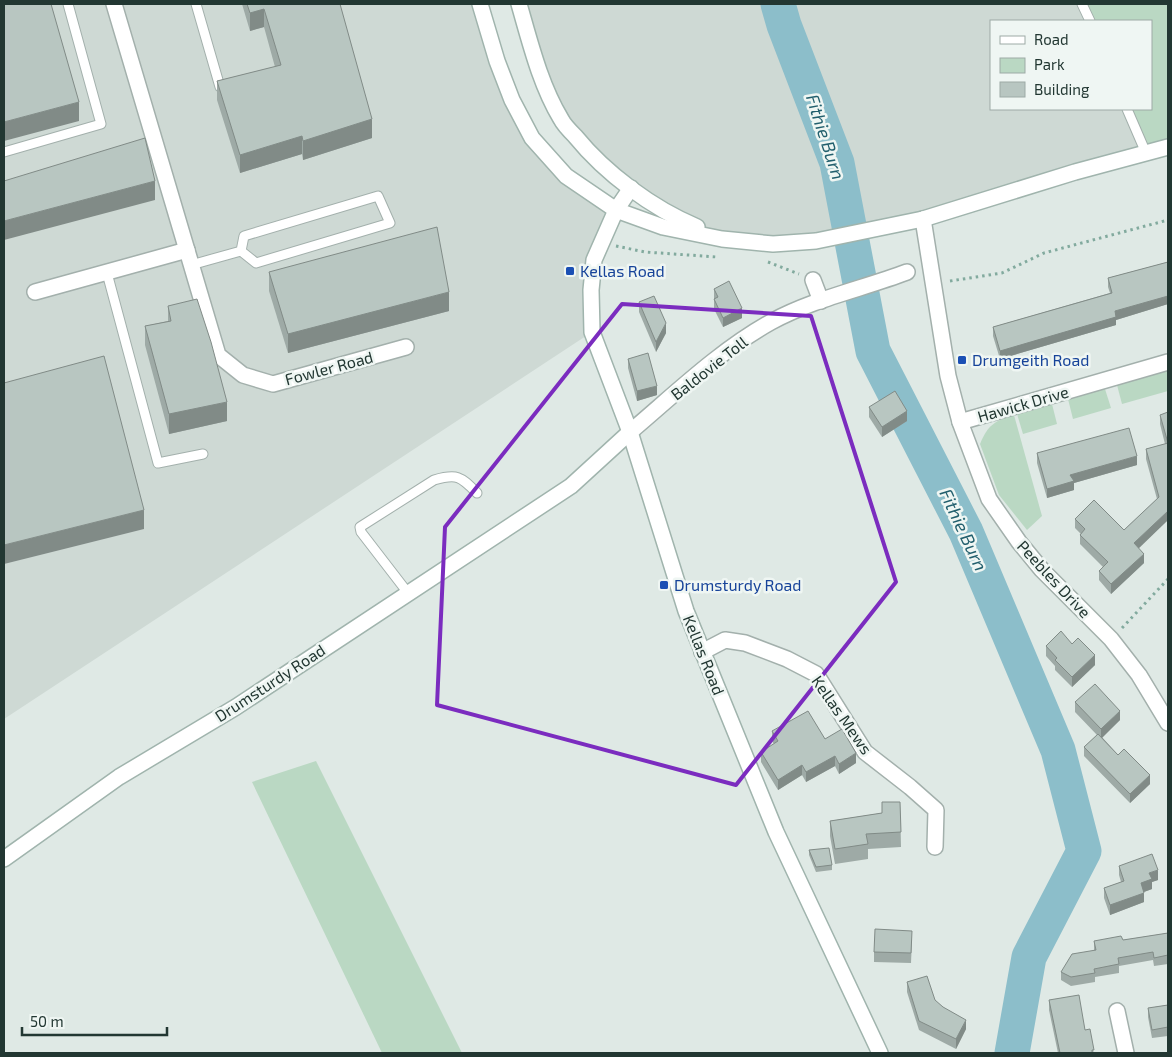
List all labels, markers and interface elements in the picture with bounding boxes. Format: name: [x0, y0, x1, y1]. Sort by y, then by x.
legend: [990, 20, 1152, 110]
text: Road: [1034, 30, 1069, 48]
text: Park: [1034, 55, 1065, 73]
text: Building: [1034, 80, 1090, 98]
water label: Fithie Burn: [802, 91, 850, 182]
place label: Kellas Road: [580, 261, 665, 280]
marker: Kellas Road: [564, 265, 576, 277]
street label: Baldovie Toll: [667, 332, 751, 403]
street label: Fowler Road: [283, 347, 375, 388]
place label: Drumgeith Road: [972, 350, 1089, 369]
marker: Drumgeith Road: [956, 354, 968, 366]
street label: Hawick Drive: [975, 381, 1071, 426]
water label: Fithie Burn: [935, 485, 993, 574]
street label: Peebles Drive: [1014, 536, 1095, 621]
place label: Drumsturdy Road: [674, 575, 801, 594]
marker: Drumsturdy Road: [658, 579, 670, 591]
street label: Kellas Road: [680, 612, 729, 698]
street label: Drumsturdy Road: [211, 640, 328, 725]
street label: Kellas Mews: [808, 672, 877, 758]
scale bar: [22, 1004, 168, 1036]
text: 50 m: [30, 1012, 64, 1030]

